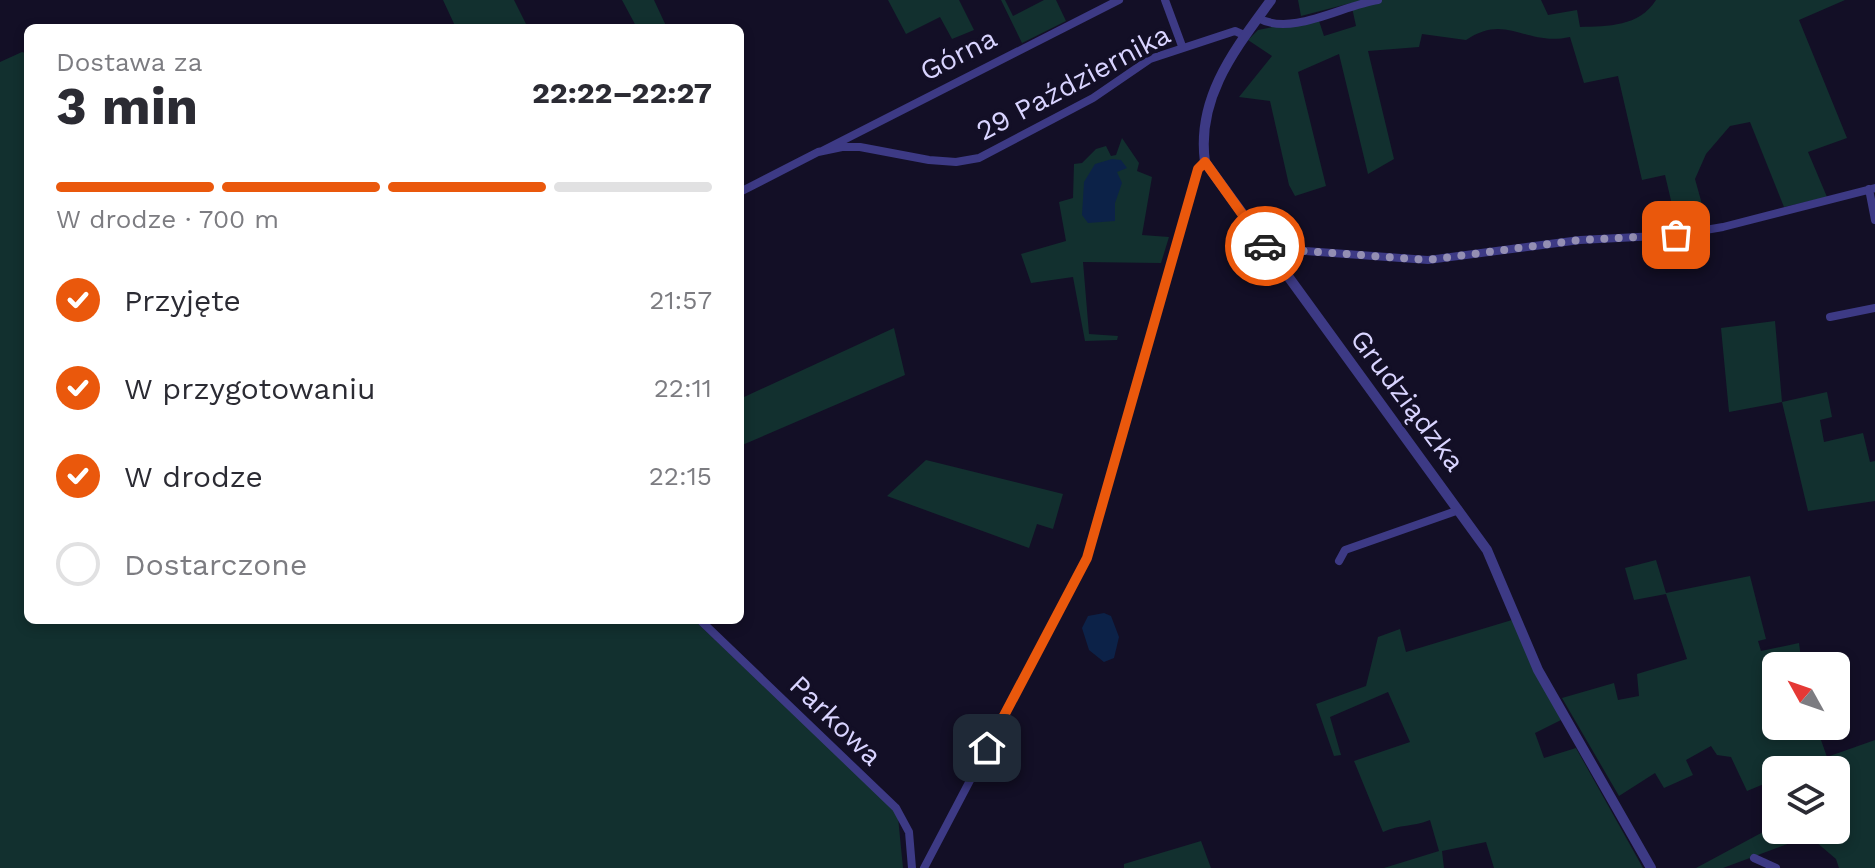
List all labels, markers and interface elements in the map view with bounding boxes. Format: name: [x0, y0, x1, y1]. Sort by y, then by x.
street label: 29 Października: [971, 17, 1176, 147]
street label: Górna: [914, 21, 1002, 88]
text: Dostawa za: [56, 47, 202, 77]
text: 22:22–22:27: [532, 75, 712, 110]
text: 3 min: [56, 76, 198, 137]
pin: [1642, 201, 1710, 269]
text: W drodze · 700 m: [56, 204, 279, 234]
courier: [1225, 206, 1305, 286]
icon: bag: [1654, 213, 1698, 257]
icon: car: [1243, 224, 1287, 268]
icon: check: [56, 278, 100, 322]
text: Przyjęte: [124, 283, 241, 318]
text: 21:57: [649, 285, 712, 315]
street label: Grudziądzka: [1344, 323, 1472, 478]
icon: check: [56, 366, 100, 410]
text: W przygotowaniu: [124, 371, 375, 406]
text: 22:11: [654, 373, 712, 403]
icon: check: [56, 454, 100, 498]
text: W drodze: [124, 459, 263, 494]
text: 22:15: [649, 461, 712, 491]
text: Dostarczone: [124, 547, 307, 582]
north arrow: [1762, 652, 1850, 740]
map controls: [1762, 652, 1850, 844]
street label: Parkowa: [783, 669, 889, 772]
pin: [953, 714, 1021, 782]
icon: home: [965, 726, 1009, 770]
button: layers: [1762, 756, 1850, 844]

